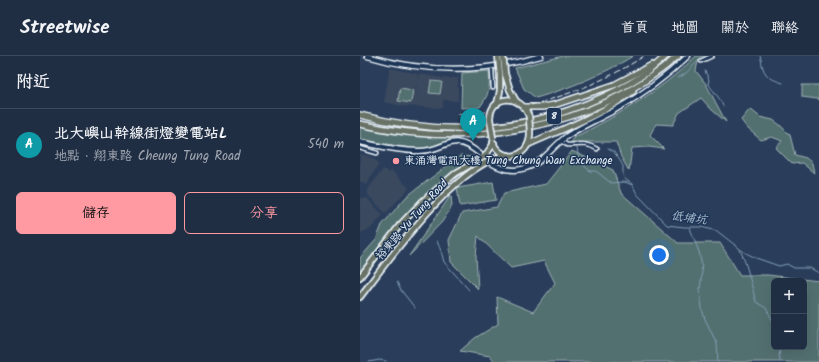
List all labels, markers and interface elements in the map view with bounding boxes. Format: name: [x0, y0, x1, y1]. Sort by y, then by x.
text: Streetwise: [20, 13, 110, 43]
text: 首頁: [621, 17, 649, 39]
text: 地圖: [671, 17, 699, 39]
text: 關於: [721, 17, 749, 39]
text: 聯絡: [771, 17, 799, 39]
text: 附近: [16, 69, 50, 96]
pin: A: [460, 108, 486, 141]
road number: 8: [547, 108, 561, 124]
text: 北大嶼山幹線街燈變電站L: [54, 122, 227, 146]
text: A: [25, 134, 33, 155]
text: 540 m: [308, 134, 344, 155]
text: 地點 · 翔東路 Cheung Tung Road: [54, 146, 241, 167]
place label: 東涌灣電訊大樓 Tung Chung Wan Exchange: [404, 152, 613, 170]
marker: 東涌灣電訊大樓 Tung Chung Wan Exchange: [391, 156, 401, 166]
street label: 裕東路 Yu Tung Road: [372, 175, 453, 264]
button: 儲存: [16, 192, 176, 234]
button: 分享: [184, 192, 344, 234]
water label: 低埔坑: [670, 206, 710, 230]
your location: [649, 245, 669, 265]
map controls: [771, 278, 807, 350]
button: +: [771, 278, 807, 314]
button: −: [771, 314, 807, 350]

